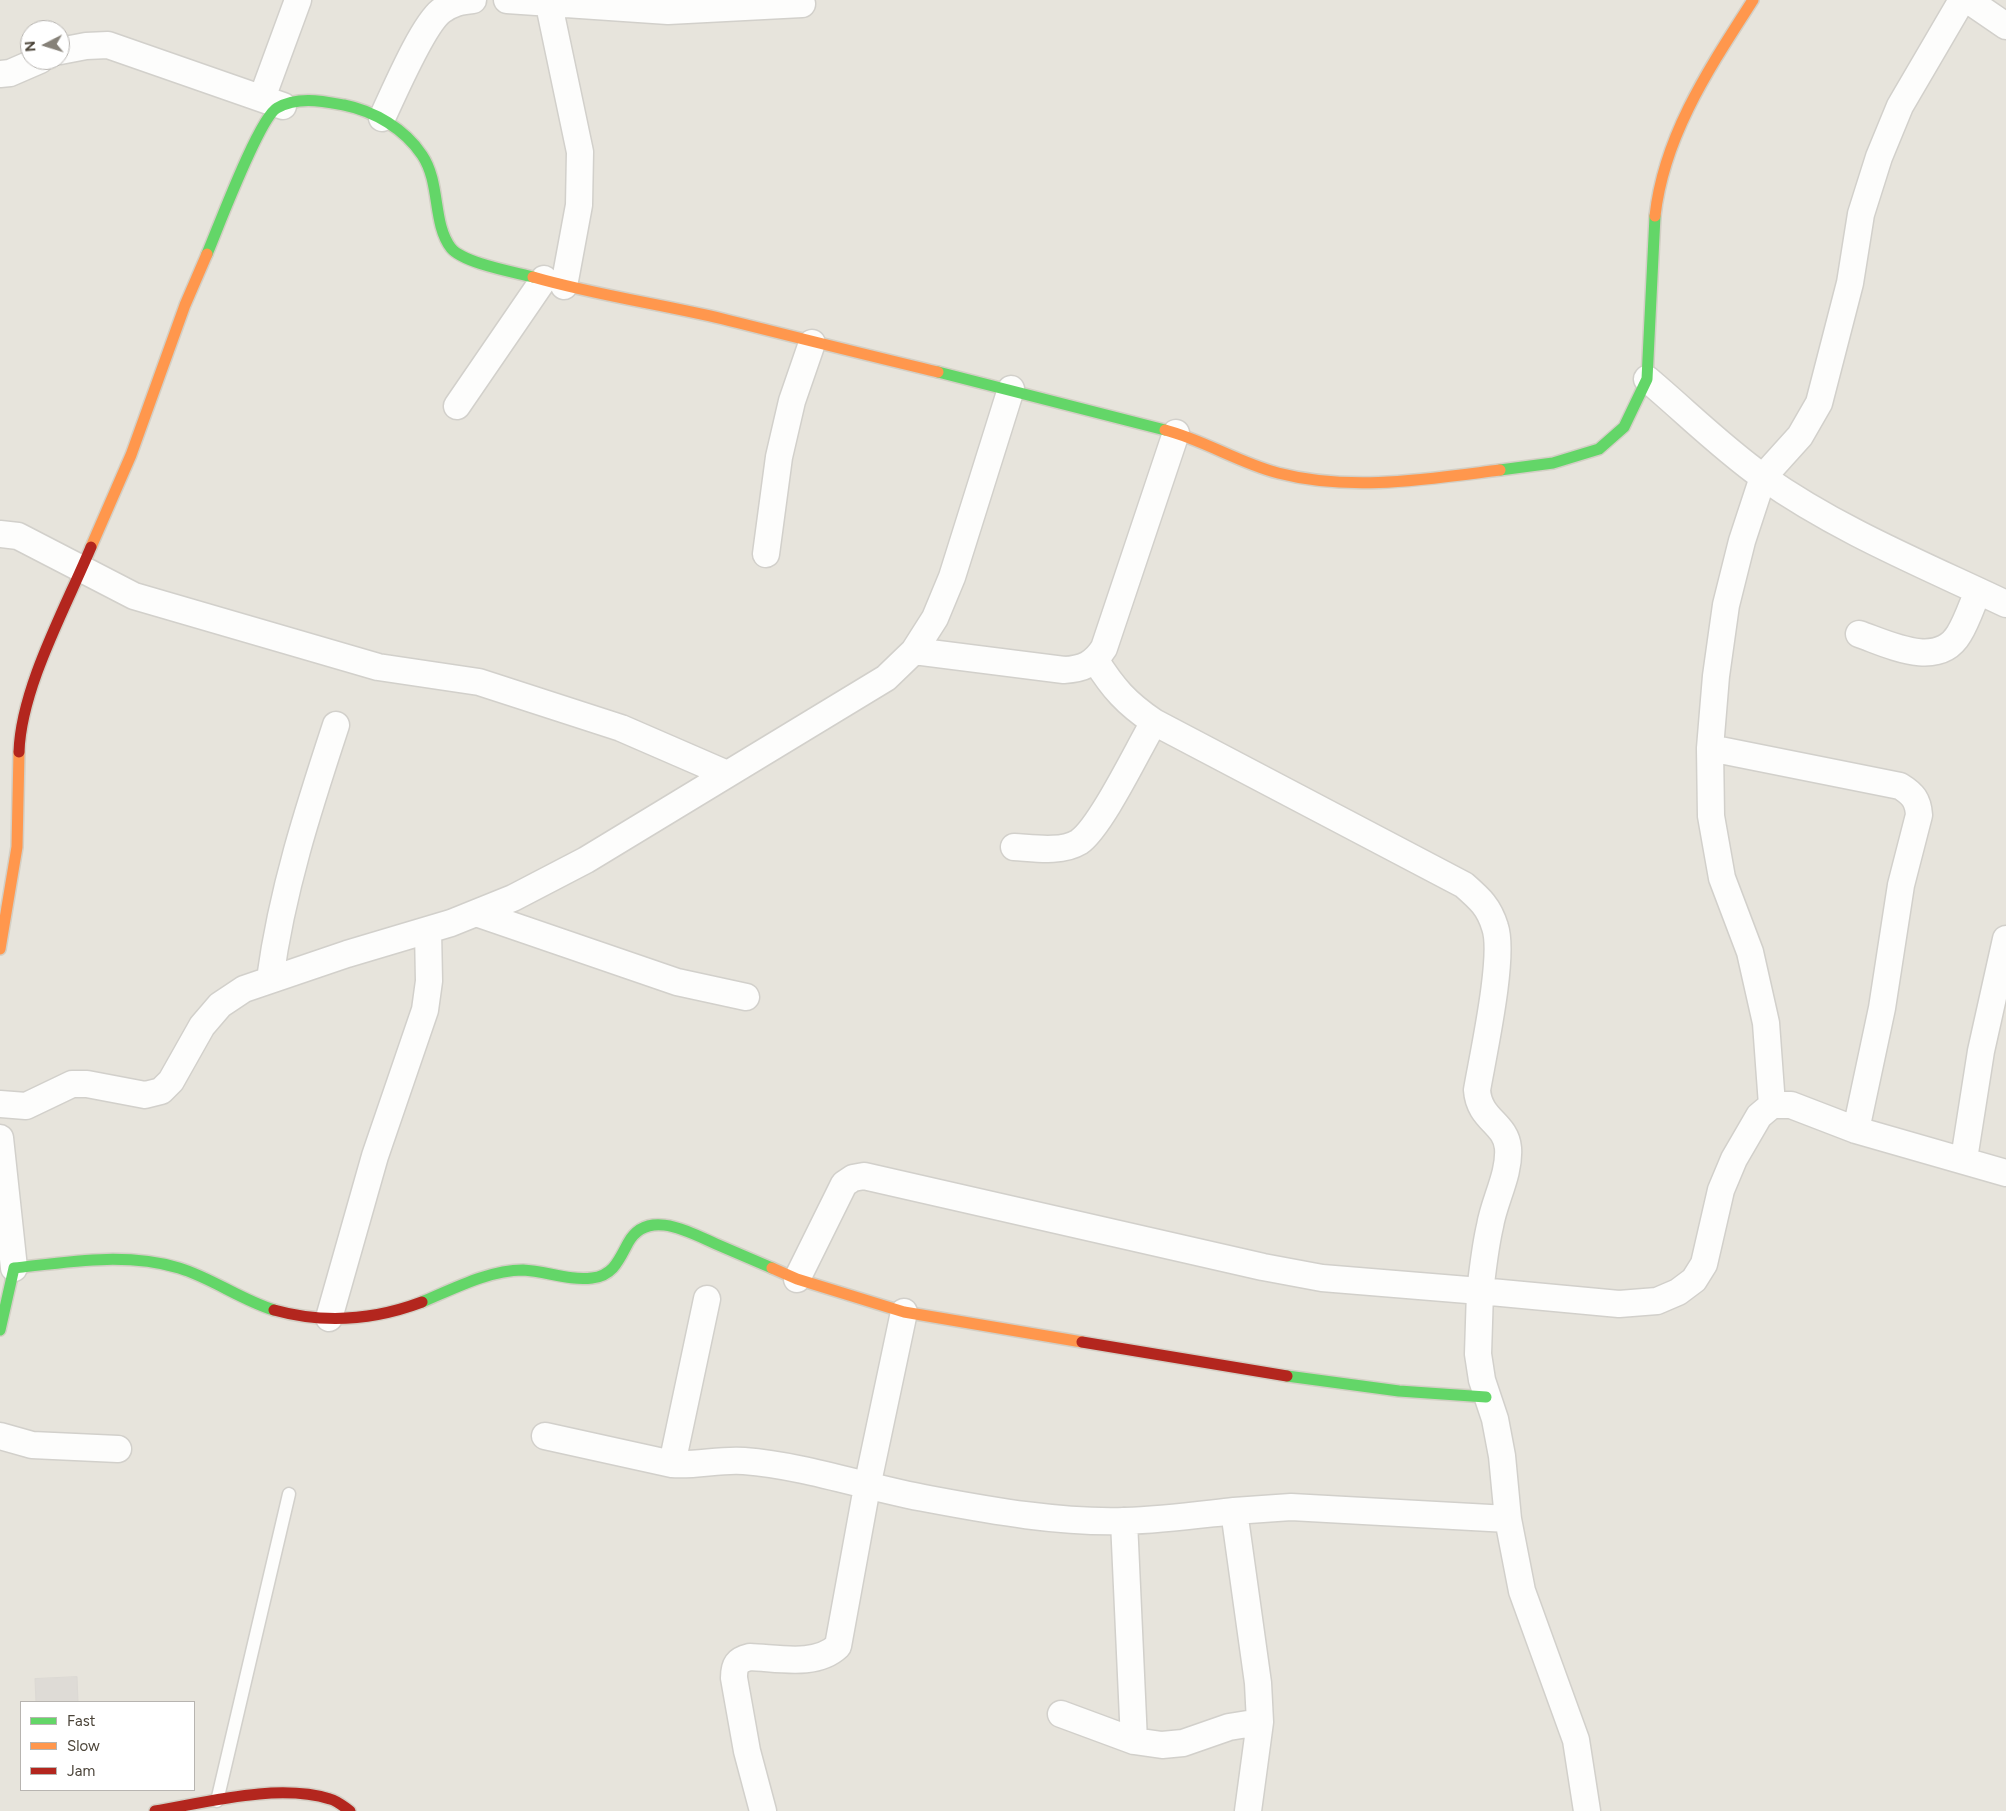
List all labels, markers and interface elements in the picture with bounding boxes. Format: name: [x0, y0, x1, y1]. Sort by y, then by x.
north arrow: [20, 20, 70, 70]
text: N: [22, 40, 39, 52]
legend: [20, 1701, 195, 1791]
text: Fast: [67, 1712, 95, 1730]
text: Slow: [67, 1737, 100, 1755]
text: Jam: [67, 1762, 95, 1780]

